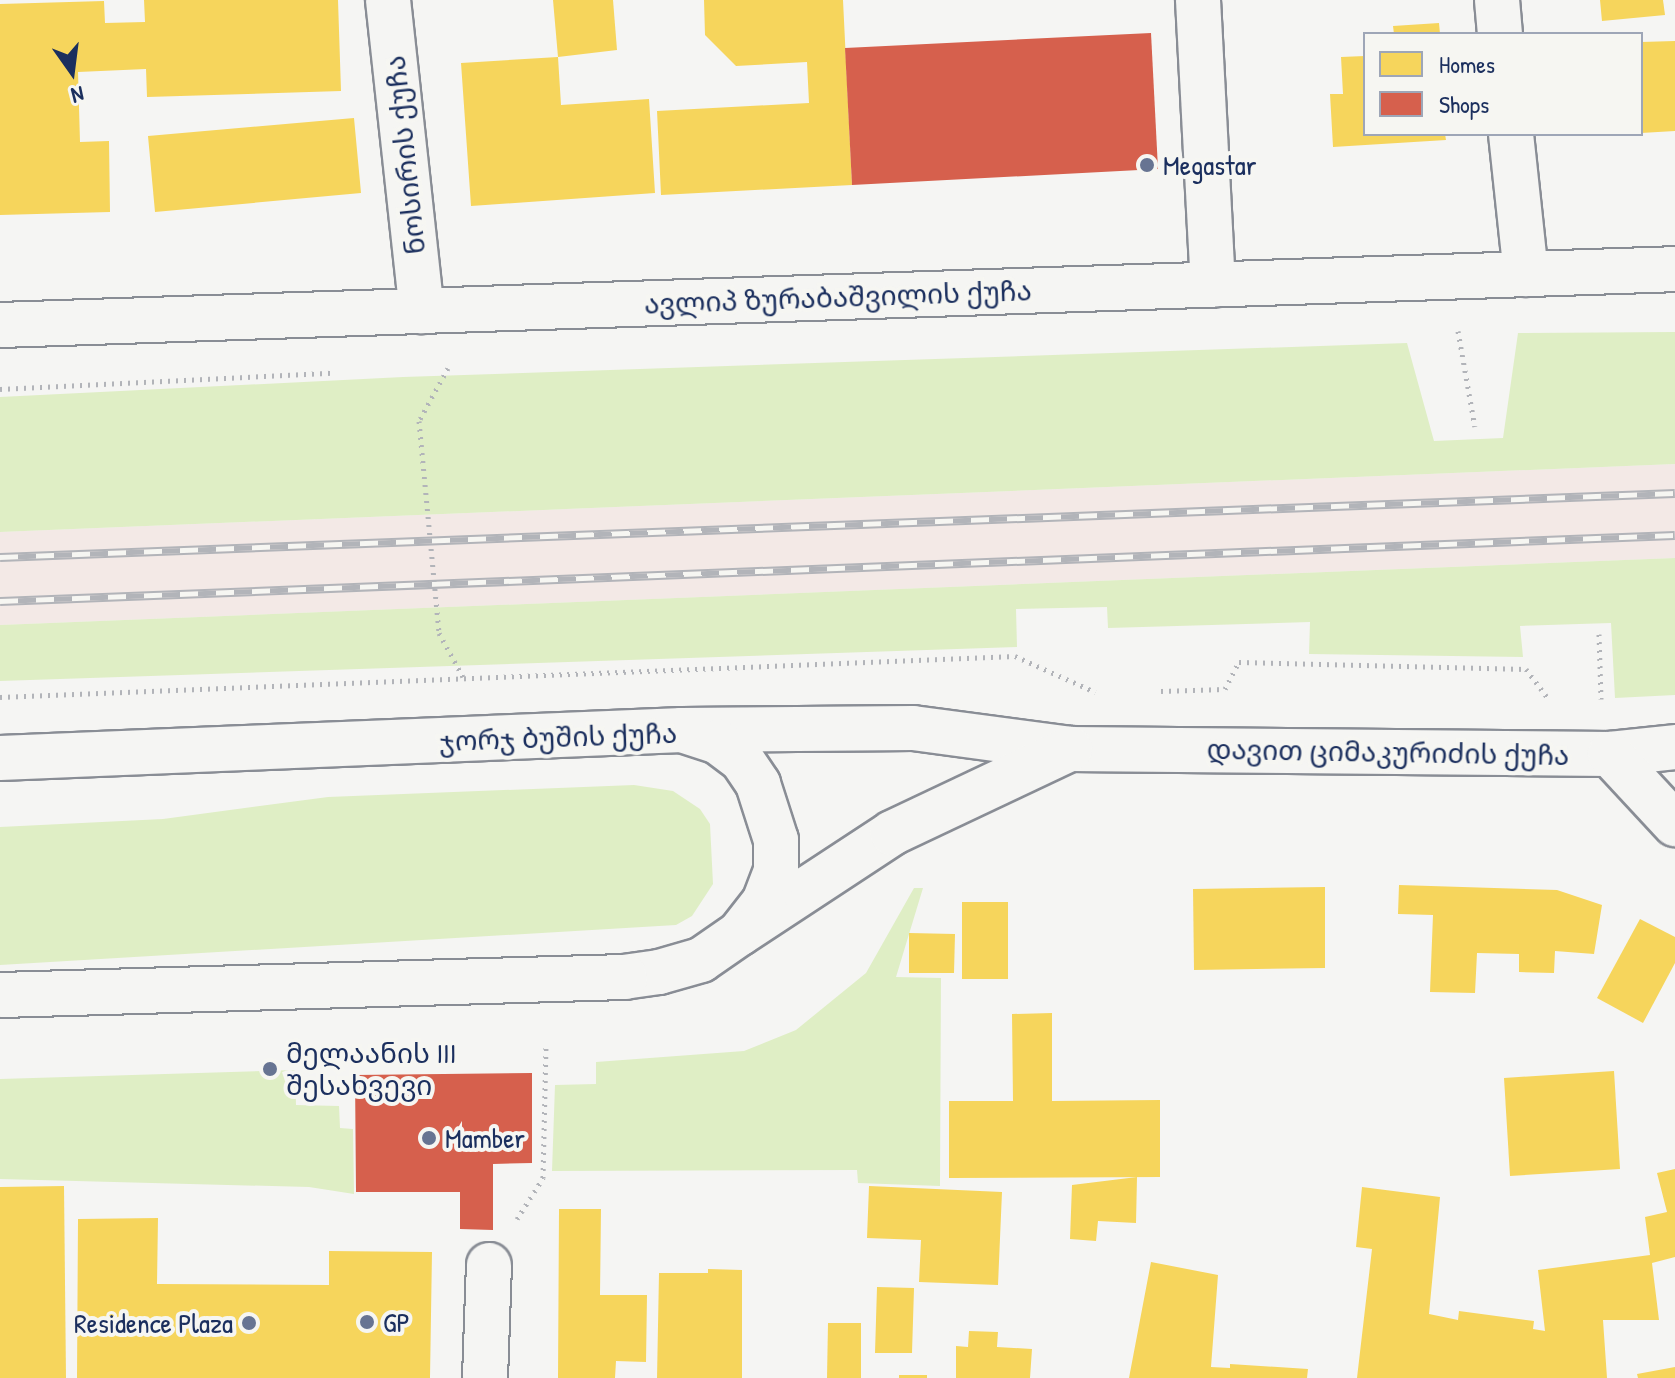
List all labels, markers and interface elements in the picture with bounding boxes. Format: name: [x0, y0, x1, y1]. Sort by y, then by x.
north arrow: [32, 32, 112, 112]
legend: [1363, 32, 1643, 136]
text: Homes: [1439, 48, 1495, 80]
street label: ნოსირის ქუჩა: [378, 54, 432, 256]
text: N: [68, 79, 87, 111]
text: Shops: [1439, 88, 1489, 120]
place label: Megastar: [1163, 148, 1256, 182]
marker: Megastar: [1138, 156, 1156, 174]
street label: ავლიპ ზურაბაშვილის ქუჩა: [644, 273, 1032, 321]
street label: ჯორჯ ბუშის ქუჩა: [438, 716, 678, 758]
street label: დავით ციმაკურიძის ქუჩა: [1206, 732, 1570, 772]
place label: მელაანის III შესახვევი: [286, 1036, 456, 1102]
marker: მელაანის III შესახვევი: [261, 1060, 279, 1078]
place label: Mamber: [445, 1121, 525, 1155]
marker: Mamber: [420, 1129, 438, 1147]
place label: GP: [383, 1305, 410, 1339]
place label: Residence Plaza: [74, 1306, 233, 1340]
marker: GP: [358, 1313, 376, 1331]
marker: Residence Plaza: [240, 1314, 258, 1332]

